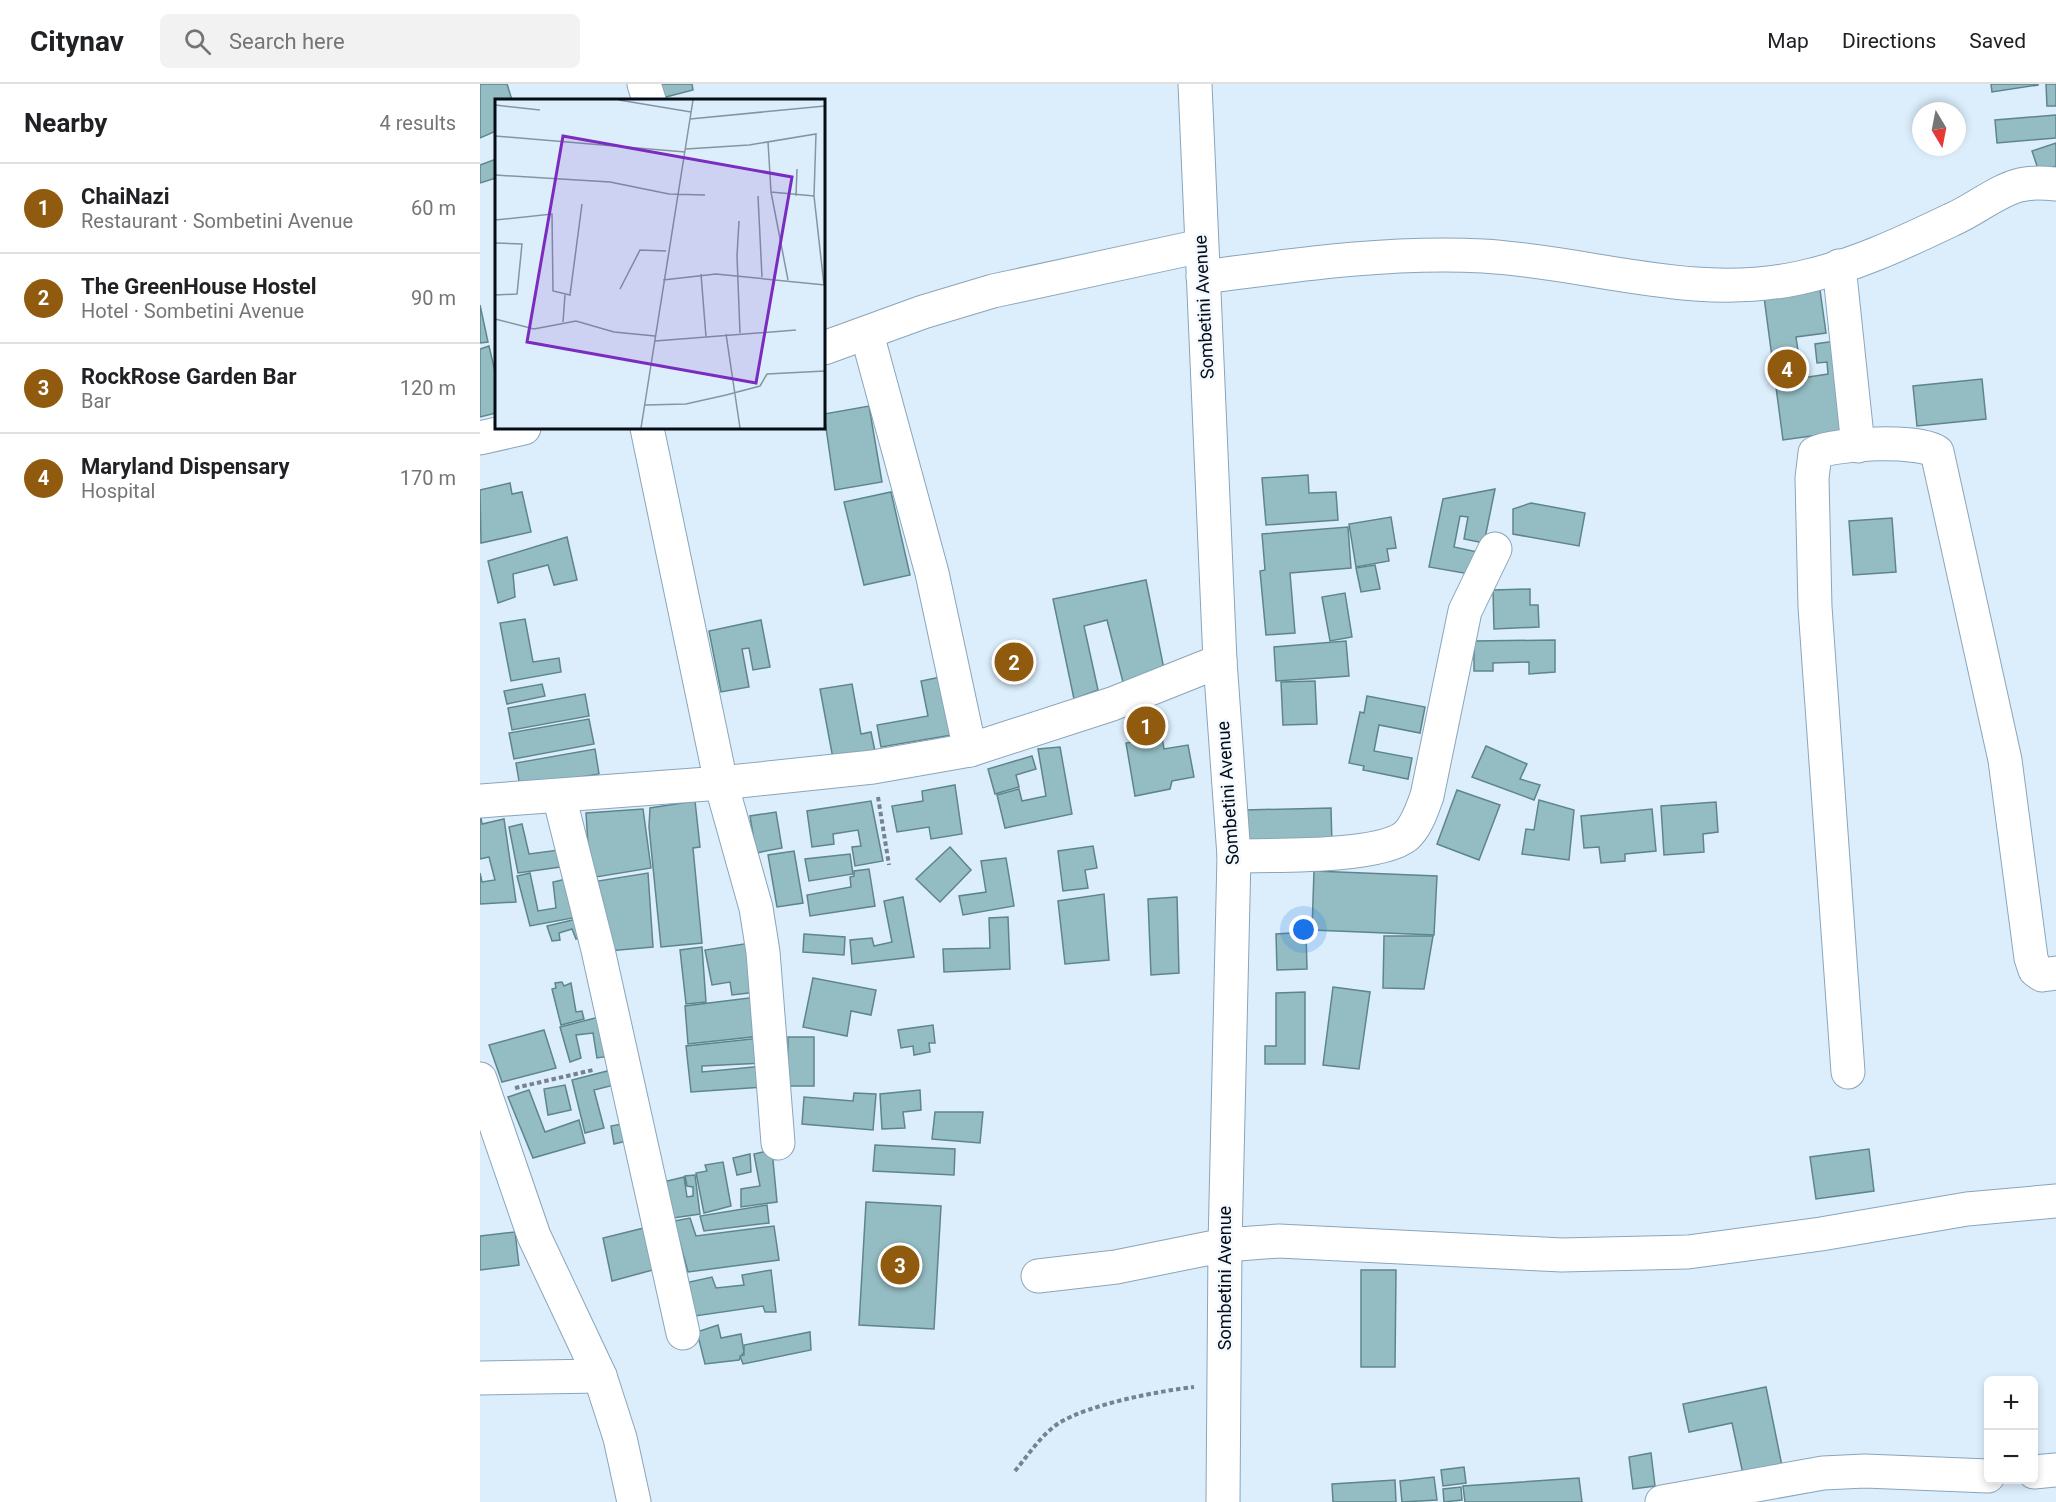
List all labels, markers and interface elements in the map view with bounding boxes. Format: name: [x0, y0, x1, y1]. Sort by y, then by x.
search box: [160, 14, 580, 68]
text: Citynav: [30, 25, 124, 58]
icon: search: [181, 25, 214, 58]
text: Search here: [229, 29, 345, 54]
text: Map: [1767, 29, 1809, 53]
text: Directions: [1842, 29, 1936, 53]
text: Saved: [1969, 29, 2026, 53]
inset map: [495, 99, 825, 429]
north arrow: [1912, 102, 1966, 156]
text: Nearby: [24, 108, 107, 138]
text: 4 results: [380, 111, 456, 135]
text: ChaiNazi: [81, 184, 170, 209]
text: 1: [38, 196, 49, 220]
text: 60 m: [411, 196, 456, 220]
text: Restaurant · Sombetini Avenue: [81, 209, 353, 233]
street label: Sombetini Avenue: [1189, 234, 1218, 380]
text: The GreenHouse Hostel: [81, 274, 317, 299]
text: 2: [38, 286, 49, 310]
text: 90 m: [411, 286, 456, 310]
text: Hotel · Sombetini Avenue: [81, 299, 304, 323]
pin: 4: [1768, 346, 1806, 392]
text: RockRose Garden Bar: [81, 364, 296, 389]
text: 3: [38, 376, 49, 400]
text: 120 m: [400, 376, 456, 400]
text: Bar: [81, 389, 111, 413]
text: Maryland Dispensary: [81, 454, 290, 479]
text: 4: [38, 466, 49, 490]
text: 170 m: [400, 466, 456, 490]
text: Hospital: [81, 479, 155, 503]
pin: 2: [994, 640, 1034, 684]
pin: 1: [1126, 704, 1166, 748]
street label: Sombetini Avenue: [1212, 720, 1243, 866]
your location: [1289, 915, 1318, 944]
street label: Sombetini Avenue: [1214, 1206, 1235, 1350]
pin: 3: [880, 1242, 920, 1288]
map controls: [1984, 1376, 2038, 1484]
button: +: [1984, 1376, 2038, 1430]
button: −: [1984, 1430, 2038, 1484]

